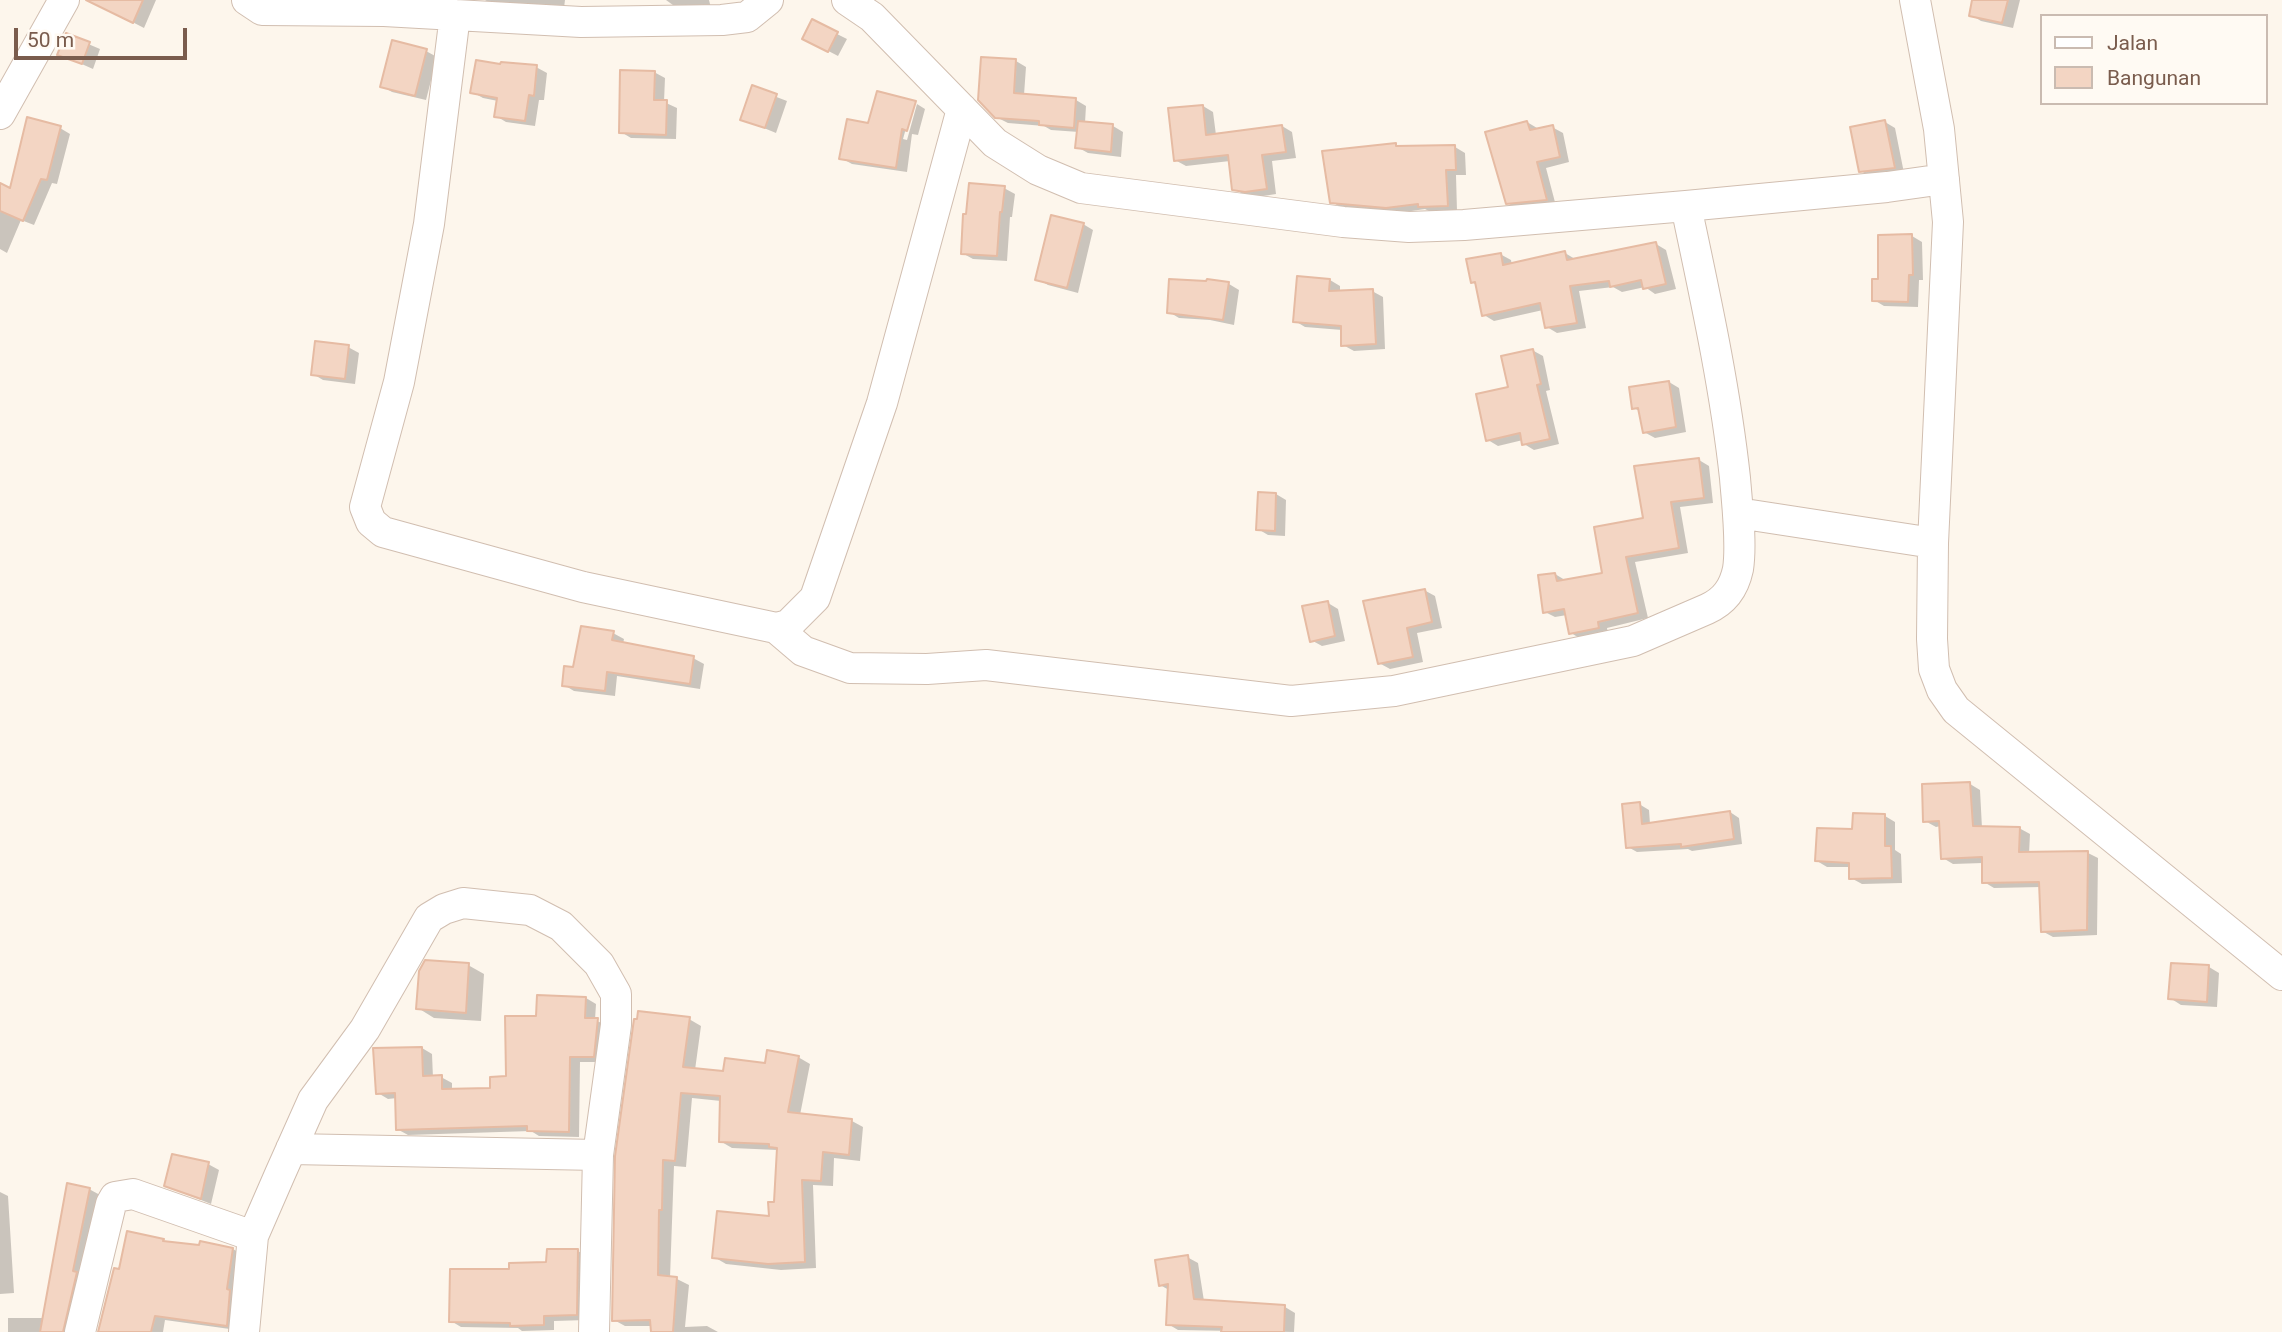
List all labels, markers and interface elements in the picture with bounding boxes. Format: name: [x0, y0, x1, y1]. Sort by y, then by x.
scale bar: [18, 14, 191, 58]
legend: [2040, 14, 2268, 105]
text: 50 m: [27, 28, 74, 52]
text: Jalan: [2107, 31, 2158, 55]
text: Bangunan: [2107, 66, 2201, 90]

